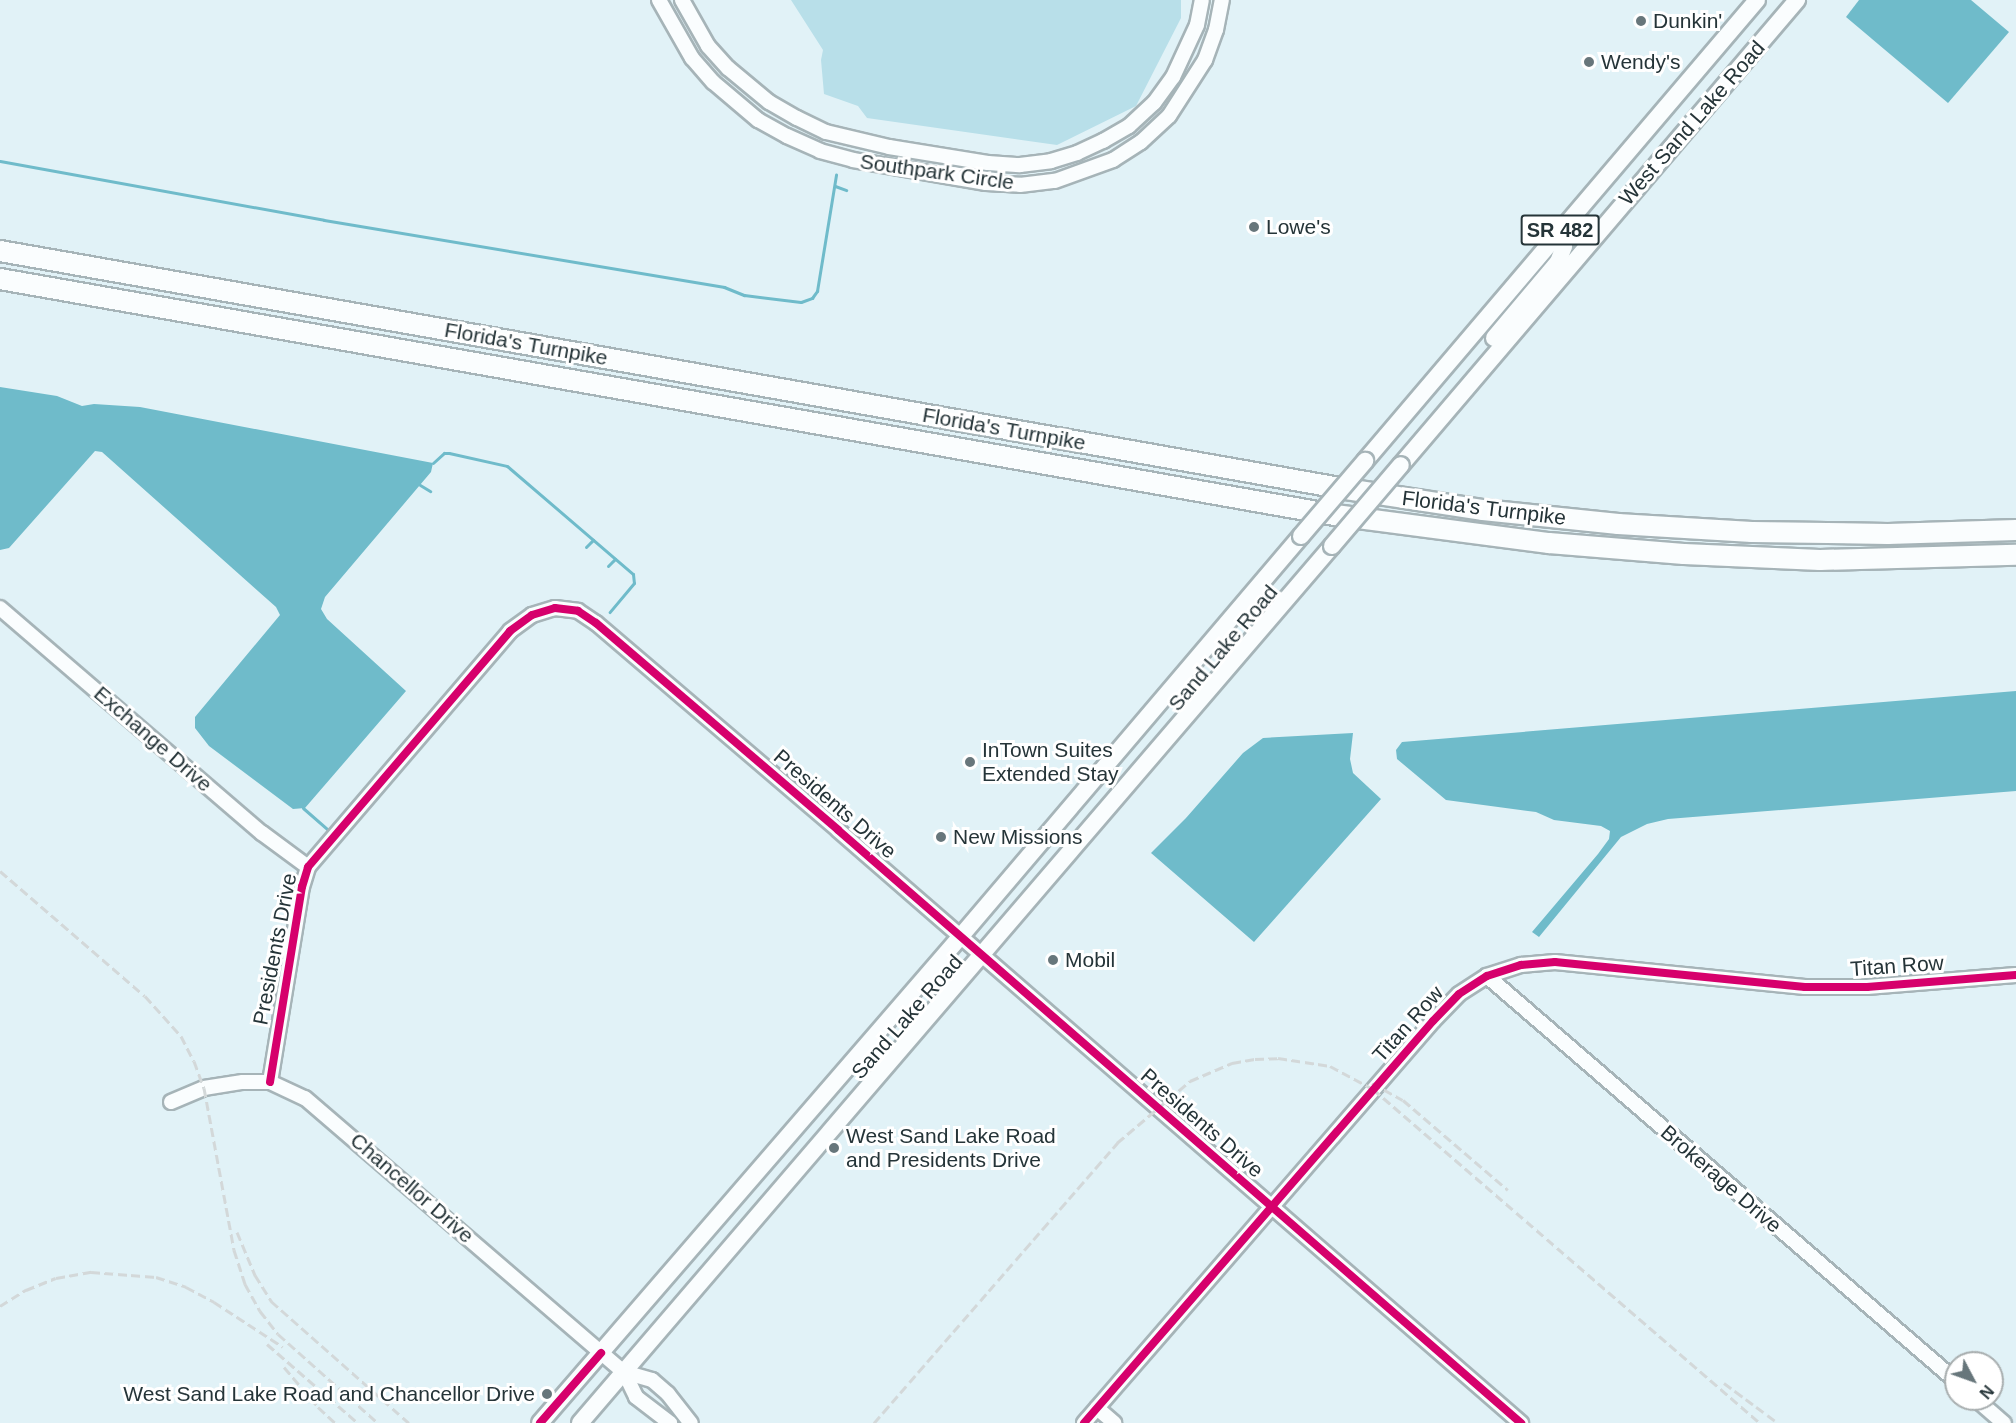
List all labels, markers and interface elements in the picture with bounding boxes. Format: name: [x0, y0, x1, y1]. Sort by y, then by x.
place label: Dunkin': [1653, 8, 1722, 34]
marker: Dunkin': [1634, 14, 1648, 28]
street label: West Sand Lake Road: [1614, 36, 1770, 210]
place label: Wendy's: [1601, 49, 1680, 75]
marker: Wendy's: [1582, 55, 1596, 69]
street label: Southpark Circle: [858, 149, 1016, 195]
road number: SR 482: [1520, 213, 1600, 247]
place label: Lowe's: [1266, 214, 1331, 240]
marker: Lowe's: [1247, 220, 1261, 234]
street label: Florida's Turnpike: [442, 317, 610, 371]
street label: Florida's Turnpike: [920, 402, 1088, 456]
street label: Florida's Turnpike: [1400, 485, 1568, 531]
street label: Sand Lake Road: [1163, 580, 1283, 716]
street label: Exchange Drive: [89, 681, 217, 797]
place label: InTown Suites Extended Stay: [982, 737, 1119, 787]
street label: Presidents Drive: [769, 744, 901, 864]
marker: InTown Suites Extended Stay: [963, 755, 977, 769]
place label: New Missions: [953, 824, 1083, 850]
marker: New Missions: [934, 830, 948, 844]
street label: Presidents Drive: [248, 871, 302, 1027]
place label: Mobil: [1065, 947, 1115, 973]
street label: Sand Lake Road: [846, 950, 968, 1084]
street label: Titan Row: [1849, 950, 1945, 982]
marker: Mobil: [1046, 953, 1060, 967]
street label: Titan Row: [1367, 981, 1449, 1067]
street label: Presidents Drive: [1136, 1063, 1268, 1183]
street label: Brokerage Drive: [1655, 1120, 1787, 1238]
place label: West Sand Lake Road and Presidents Drive: [846, 1123, 1056, 1173]
street label: Chancellor Drive: [345, 1128, 479, 1248]
marker: West Sand Lake Road and Presidents Drive: [827, 1141, 841, 1155]
north arrow: [1944, 1351, 2004, 1411]
place label: West Sand Lake Road and Chancellor Drive: [123, 1381, 535, 1407]
text: N: [1976, 1382, 1997, 1402]
marker: West Sand Lake Road and Chancellor Drive: [540, 1387, 554, 1401]

